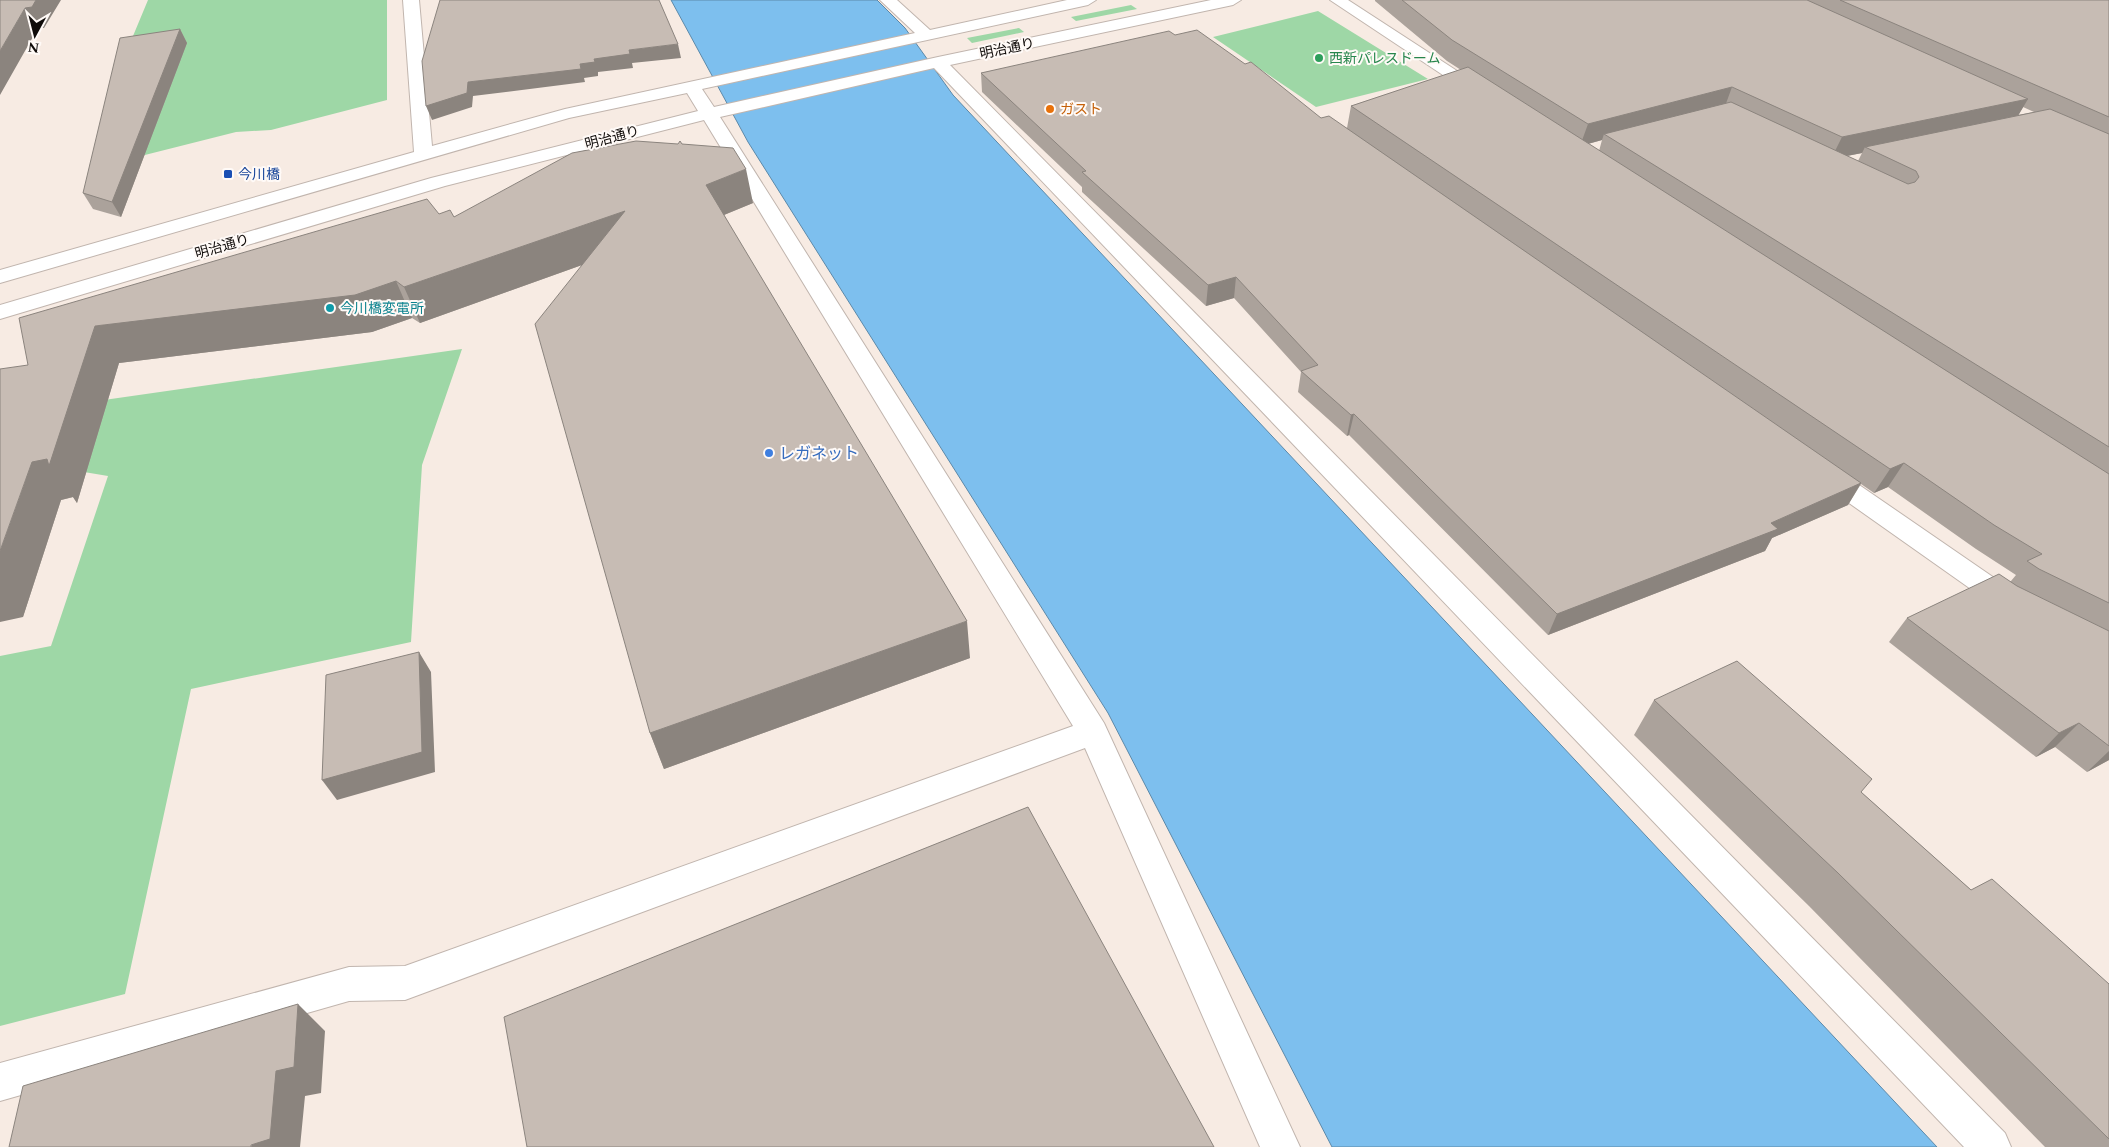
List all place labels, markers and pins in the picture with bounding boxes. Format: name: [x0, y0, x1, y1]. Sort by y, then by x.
place label: 西新パレスドーム: [1329, 48, 1441, 69]
marker: 西新パレスドーム: [1313, 52, 1325, 64]
place label: ガスト: [1060, 99, 1102, 120]
marker: ガスト: [1044, 103, 1056, 115]
place label: 今川橋: [238, 164, 280, 185]
marker: 今川橋: [222, 168, 234, 180]
place label: 今川橋変電所: [340, 298, 424, 319]
marker: 今川橋変電所: [324, 302, 336, 314]
place label: レガネット: [779, 442, 859, 466]
marker: レガネット: [763, 447, 775, 459]

